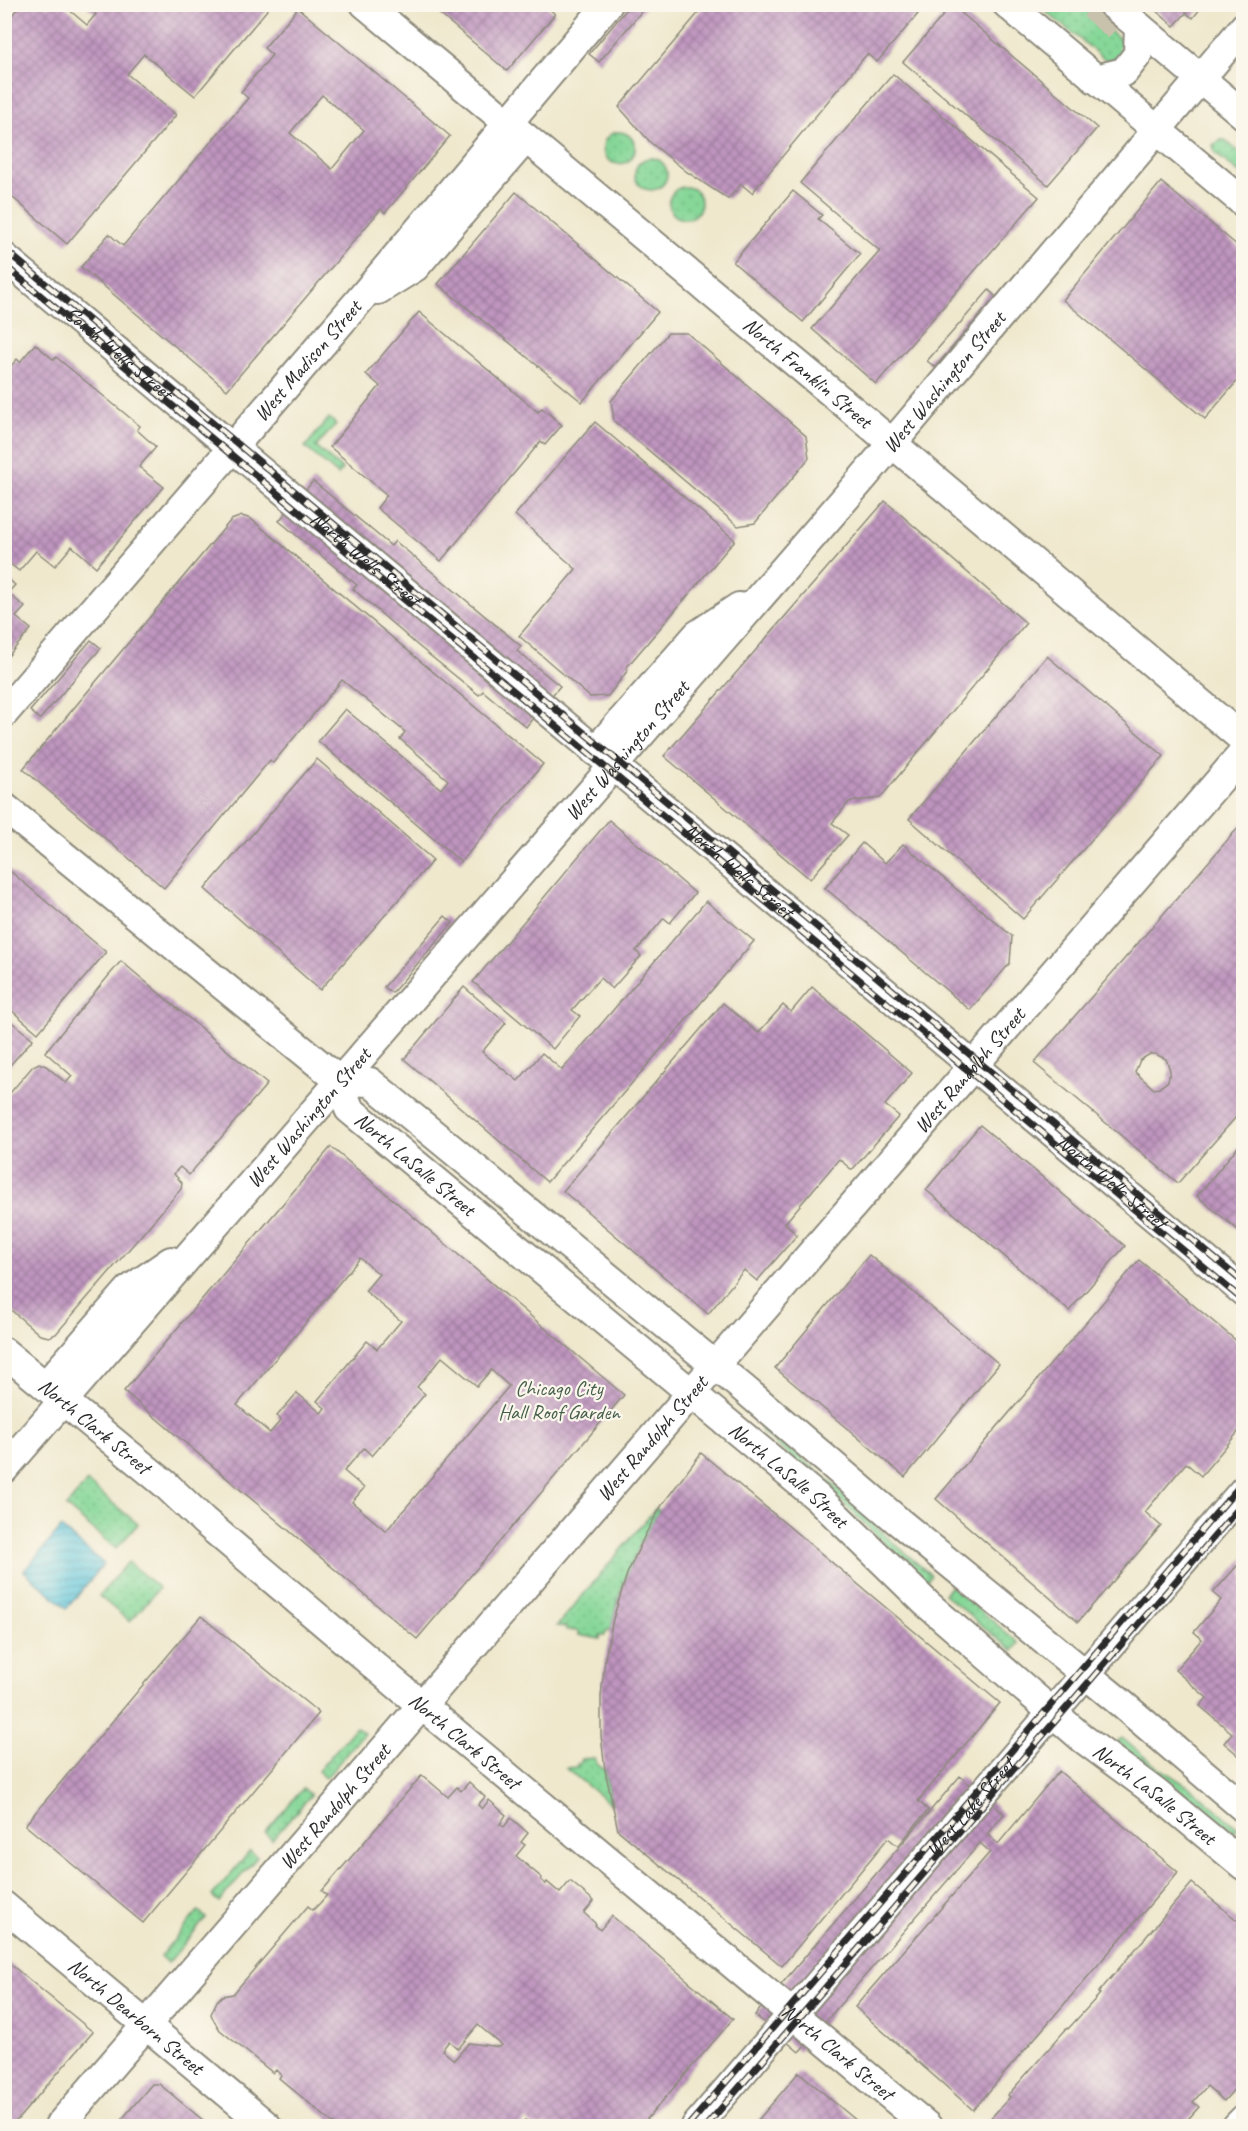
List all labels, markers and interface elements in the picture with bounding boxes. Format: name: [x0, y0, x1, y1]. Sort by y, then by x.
street label: West Madison Street: [248, 293, 368, 427]
street label: South Wells Street: [60, 301, 180, 407]
street label: West Washington Street: [877, 305, 1012, 458]
street label: North Franklin Street: [738, 311, 879, 435]
street label: North Wells Street: [305, 505, 428, 614]
street label: West Washington Street: [559, 673, 696, 826]
street label: North Wells Street: [678, 817, 801, 926]
street label: West Randolph Street: [908, 1001, 1032, 1138]
street label: West Washington Street: [241, 1041, 378, 1193]
street label: North LaSalle Street: [350, 1106, 482, 1223]
street label: North Wells Street: [1051, 1128, 1174, 1237]
street label: West Randolph Street: [591, 1369, 715, 1506]
street label: North Clark Street: [33, 1373, 158, 1482]
park label: Chicago City Hall Roof Garden: [498, 1375, 621, 1425]
street label: North LaSalle Street: [724, 1417, 855, 1535]
street label: North Clark Street: [404, 1687, 528, 1797]
street label: West Randolph Street: [273, 1737, 397, 1874]
street label: North LaSalle Street: [1088, 1738, 1223, 1852]
street label: West Lake Street: [920, 1750, 1022, 1863]
street label: North Dearborn Street: [63, 1952, 210, 2082]
street label: North Clark Street: [777, 1998, 902, 2108]

